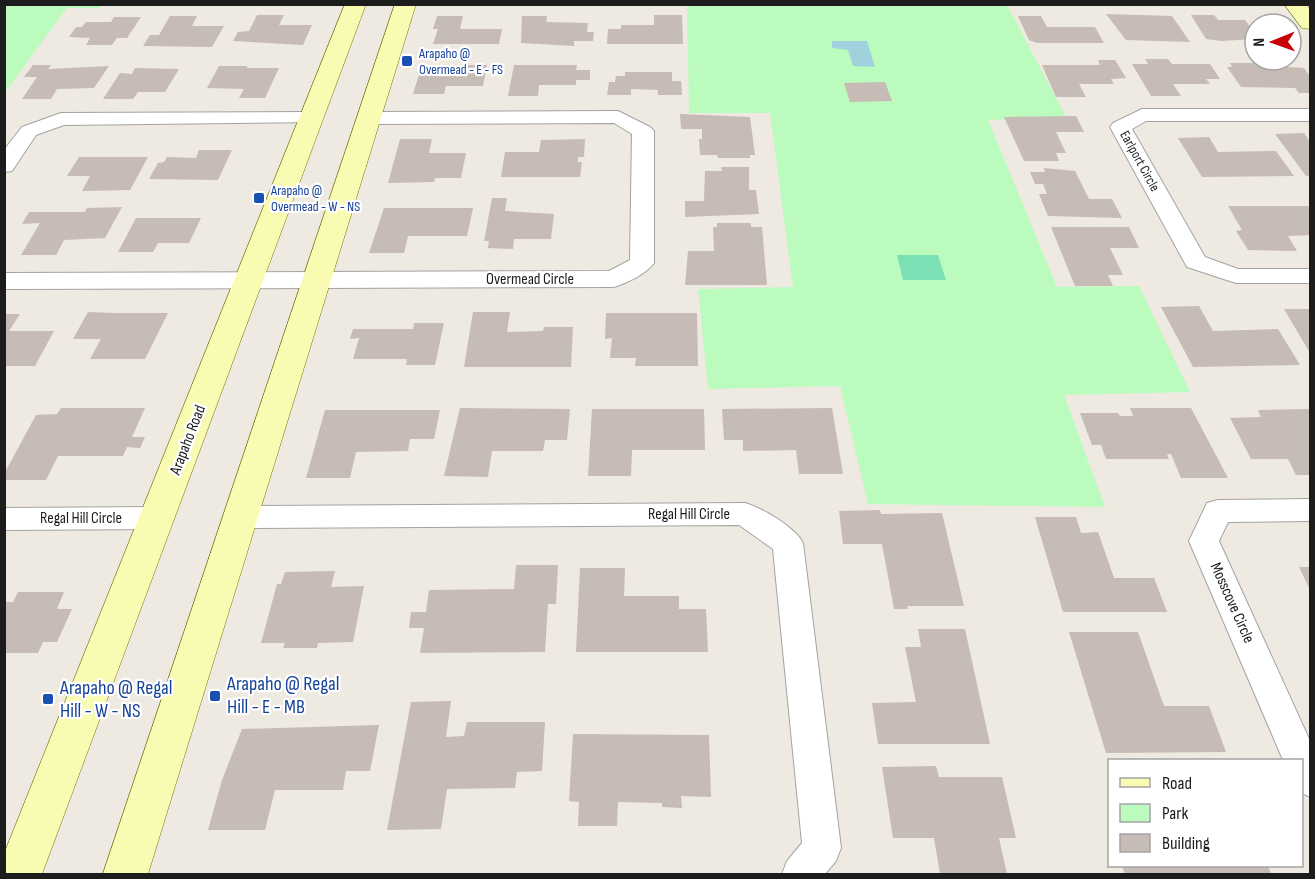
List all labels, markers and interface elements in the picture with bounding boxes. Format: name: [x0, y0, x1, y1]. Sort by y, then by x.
north arrow: [1243, 12, 1303, 72]
text: N: [1250, 38, 1269, 47]
place label: Arapaho @ Overmead - E - FS: [418, 45, 503, 78]
marker: Arapaho @ Overmead - E - FS: [400, 54, 414, 68]
street label: Earlport Circle: [1116, 128, 1164, 194]
place label: Arapaho @ Overmead - W - NS: [270, 182, 360, 215]
marker: Arapaho @ Overmead - W - NS: [252, 191, 266, 205]
street label: Overmead Circle: [486, 270, 574, 289]
street label: Arapaho Road: [166, 402, 210, 478]
street label: Regal Hill Circle: [648, 505, 730, 524]
street label: Regal Hill Circle: [40, 509, 122, 528]
street label: Mosscove Circle: [1206, 560, 1258, 646]
place label: Arapaho @ Regal Hill - E - MB: [226, 672, 339, 719]
place label: Arapaho @ Regal Hill - W - NS: [59, 676, 172, 723]
marker: Arapaho @ Regal Hill - E - MB: [208, 689, 222, 703]
marker: Arapaho @ Regal Hill - W - NS: [41, 692, 55, 706]
legend: [1108, 759, 1303, 867]
text: Road: [1162, 773, 1192, 794]
text: Park: [1162, 803, 1188, 824]
text: Building: [1162, 833, 1210, 854]

